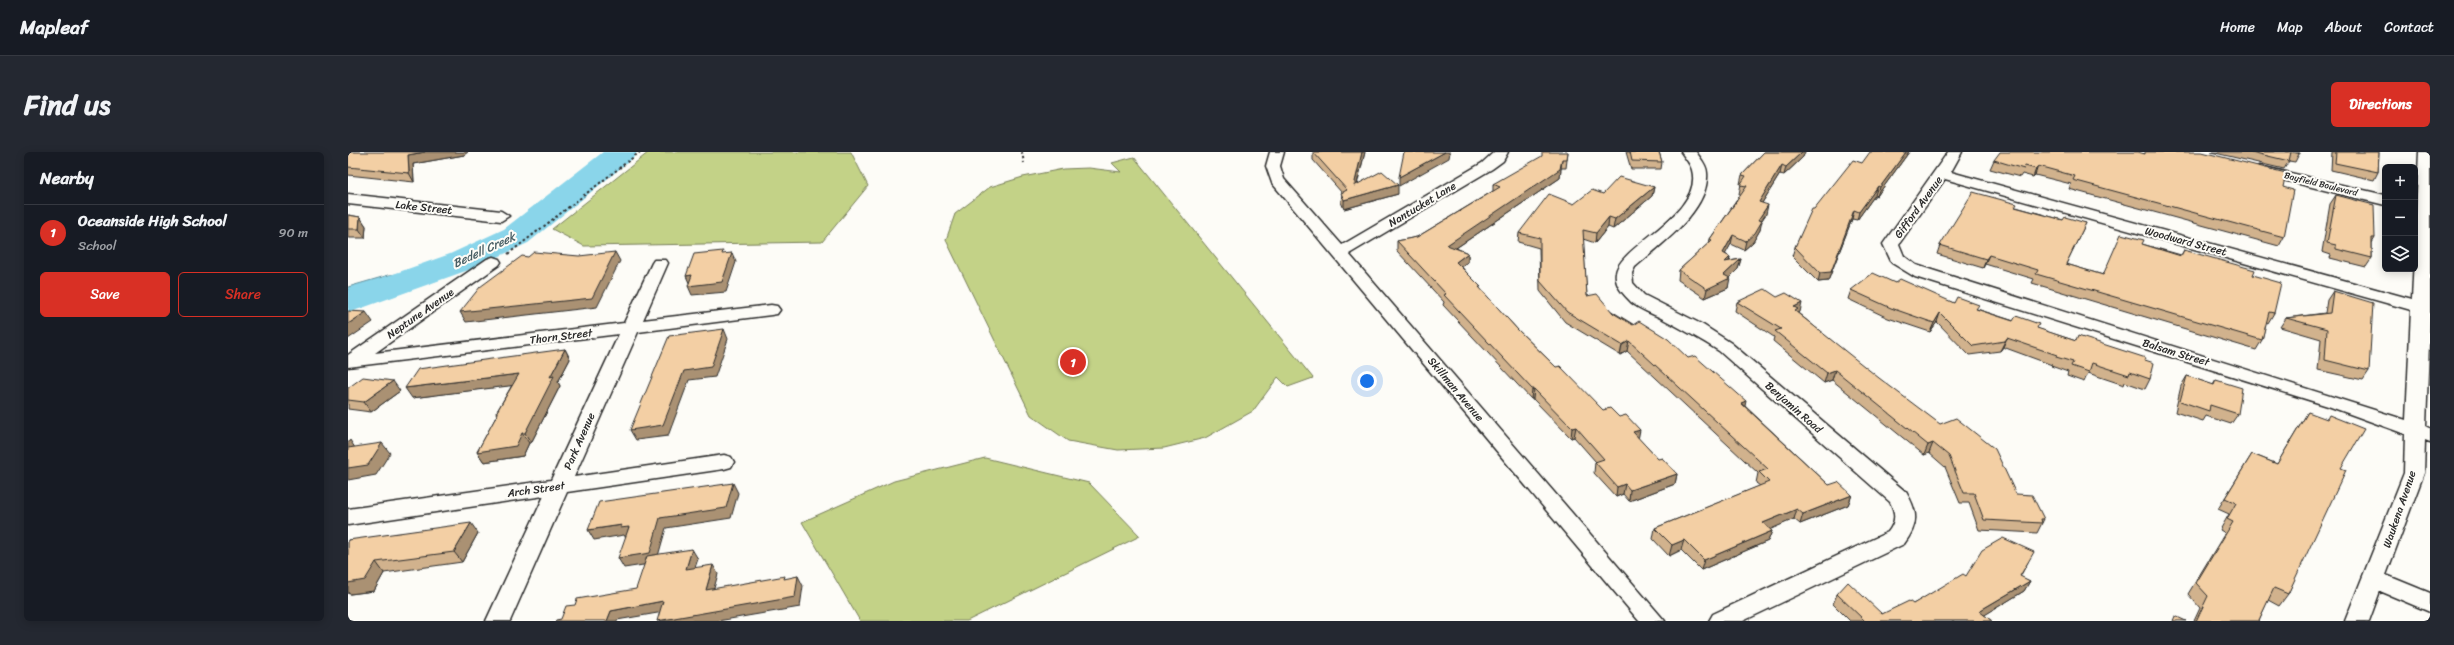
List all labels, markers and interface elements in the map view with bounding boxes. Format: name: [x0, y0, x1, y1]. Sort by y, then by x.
text: Mapleaf: [20, 11, 88, 44]
text: Home: [2220, 15, 2255, 40]
text: Map: [2277, 15, 2303, 40]
text: About: [2325, 15, 2362, 40]
text: Contact: [2384, 15, 2434, 40]
text: Find us: [24, 80, 111, 129]
button: Directions: [2331, 82, 2430, 127]
text: Nearby: [40, 163, 94, 193]
map controls: [2382, 164, 2418, 272]
button: +: [2382, 164, 2418, 200]
street label: Bayfield Boulevard: [2283, 167, 2361, 201]
street label: Gifford Avenue: [1889, 172, 1948, 243]
street label: Nantucket Lane: [1385, 176, 1460, 232]
street label: Lake Street: [395, 195, 453, 220]
button: −: [2382, 200, 2418, 236]
text: Oceanside High School: [78, 208, 227, 234]
text: 1: [50, 221, 56, 244]
text: 90 m: [278, 221, 308, 244]
street label: Woodward Street: [2143, 221, 2229, 262]
water label: Bedell Creek: [449, 225, 520, 274]
text: School: [78, 234, 116, 257]
button: layers: [2382, 236, 2418, 272]
button: Save: [40, 272, 170, 317]
button: Share: [178, 272, 308, 317]
street label: Neptune Avenue: [382, 283, 459, 344]
street label: Thorn Street: [529, 323, 594, 350]
street label: Balsam Street: [2140, 333, 2212, 372]
pin: 1: [1060, 347, 1086, 377]
street label: Skillman Avenue: [1423, 353, 1489, 426]
your location: [1357, 371, 1377, 391]
street label: Benjamin Road: [1760, 377, 1828, 439]
street label: Park Avenue: [558, 409, 601, 473]
street label: Waukena Avenue: [2377, 468, 2422, 550]
street label: Arch Street: [505, 476, 567, 503]

